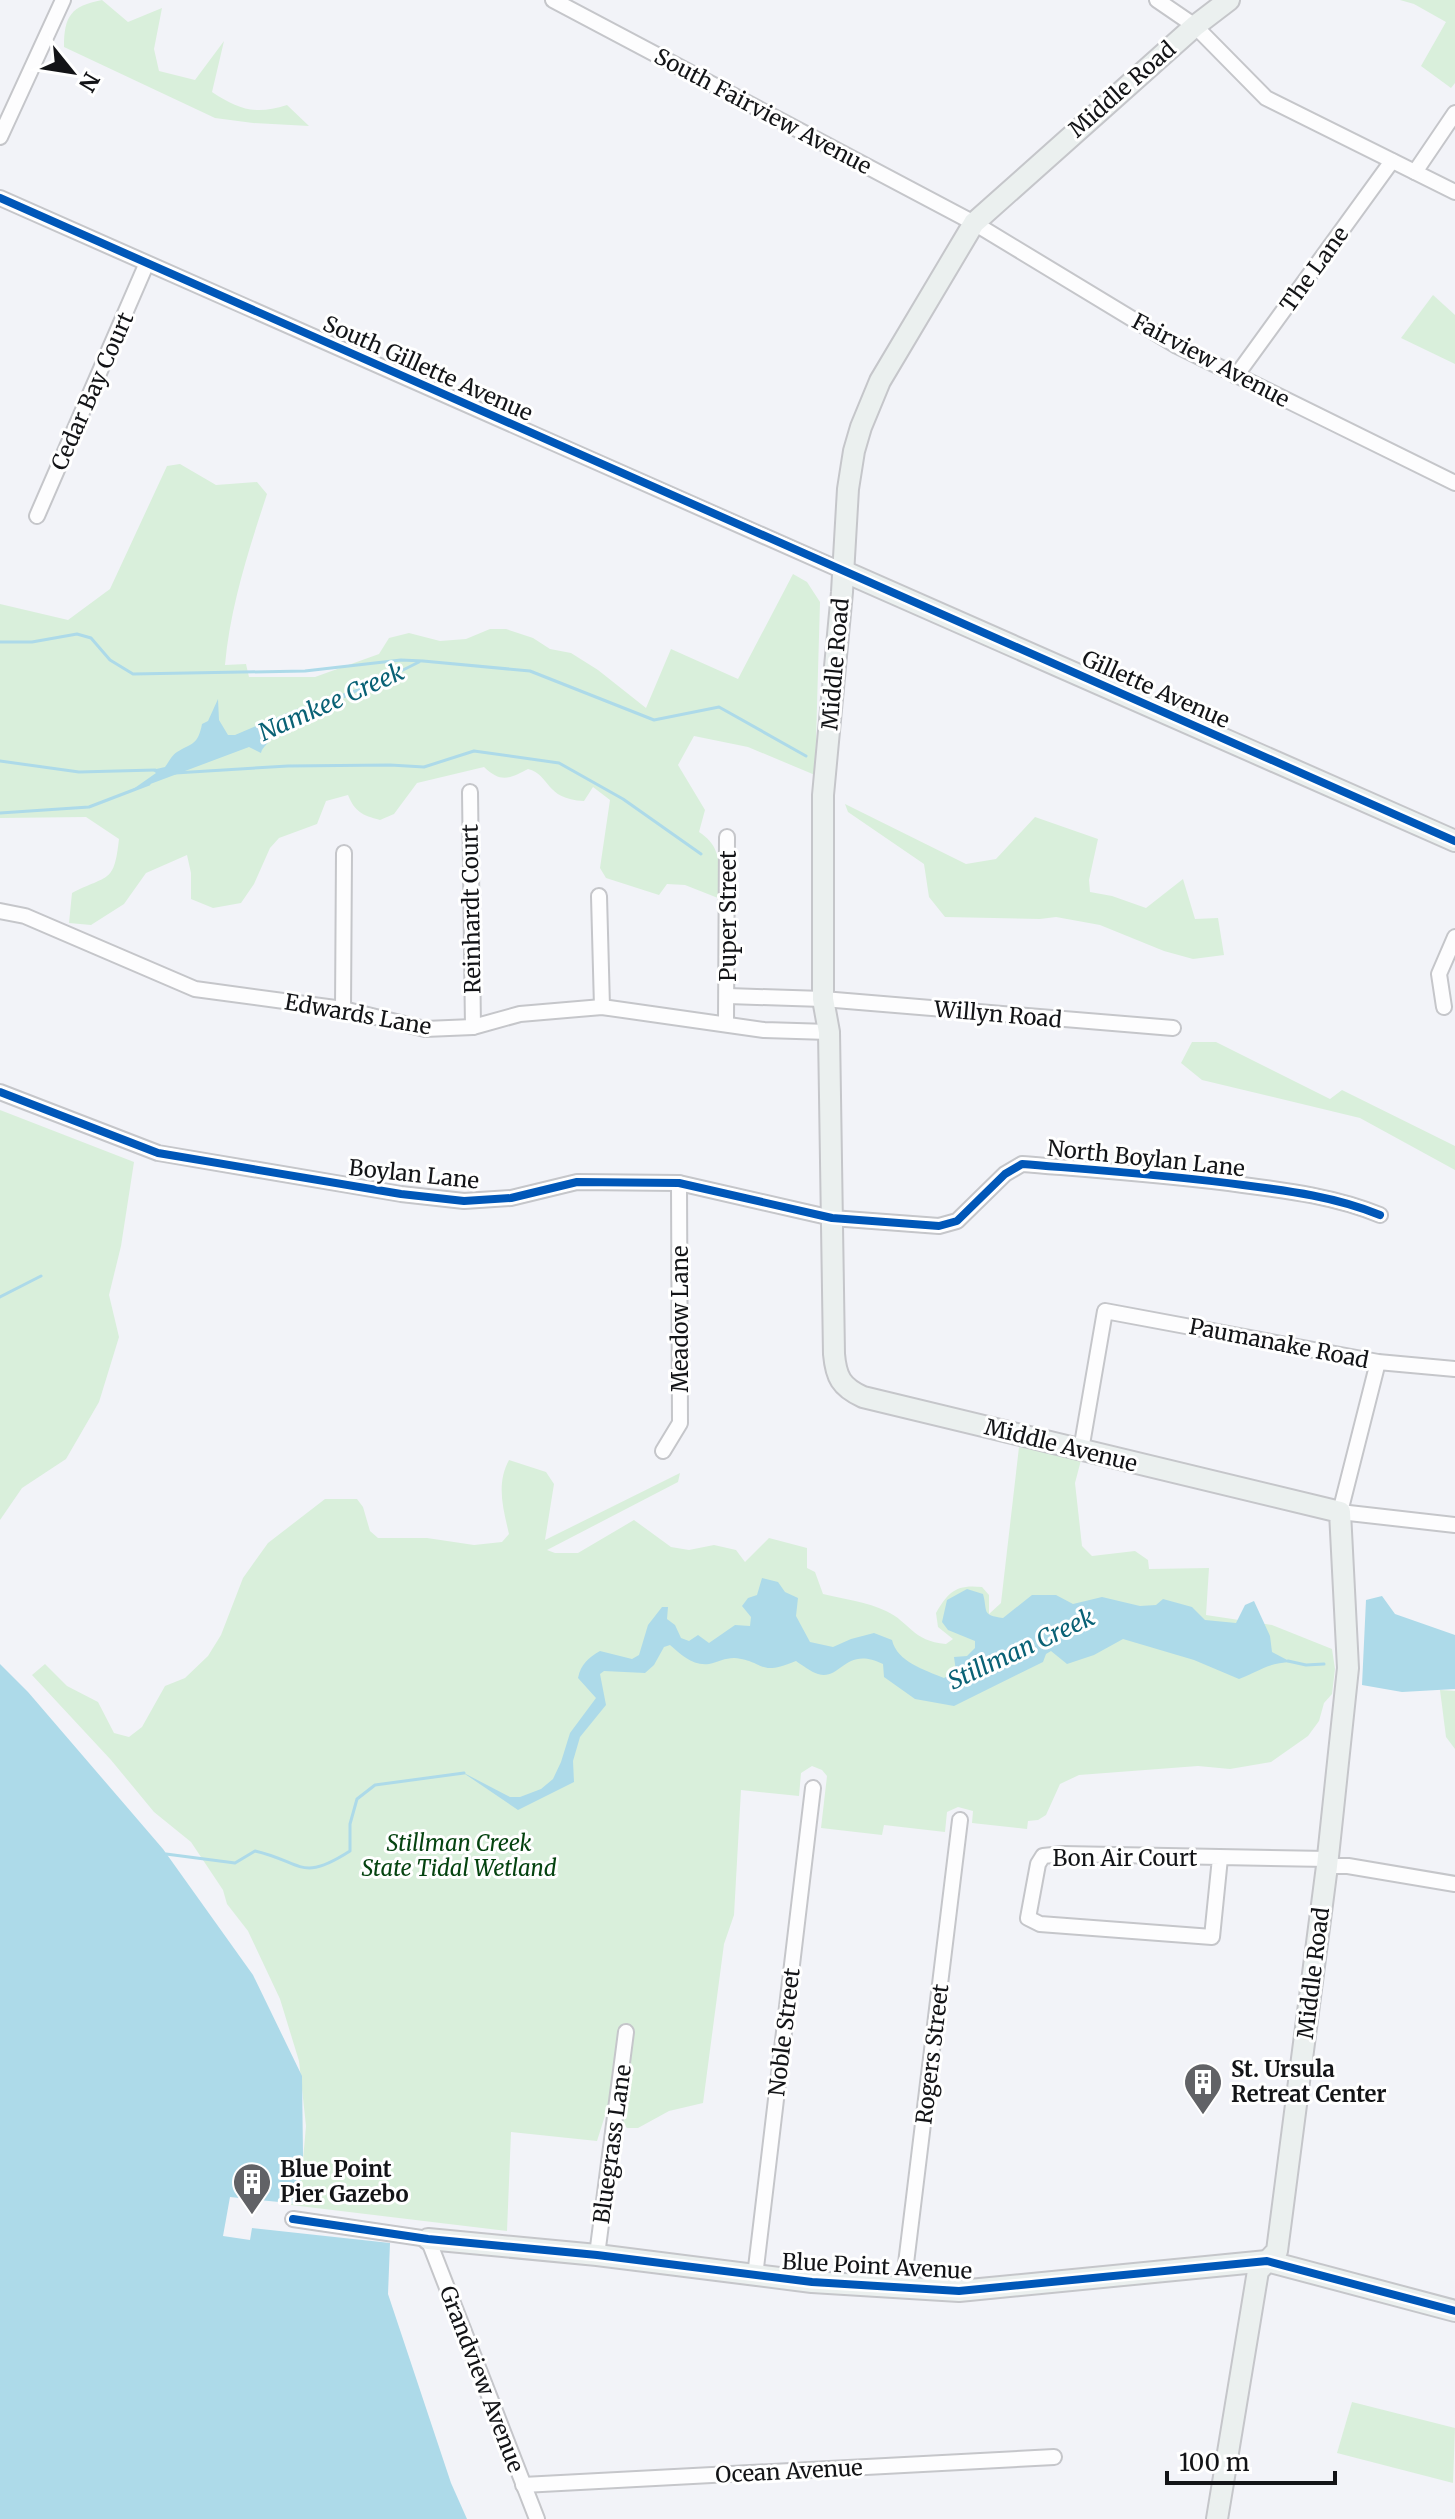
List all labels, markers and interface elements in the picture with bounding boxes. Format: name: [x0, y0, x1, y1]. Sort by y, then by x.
north arrow: [32, 32, 112, 112]
street label: Middle Road: [1063, 35, 1181, 143]
street label: South Fairview Avenue: [650, 42, 876, 180]
text: N: [73, 67, 106, 97]
street label: The Lane: [1274, 221, 1354, 317]
street label: Cedar Bay Court: [45, 307, 140, 474]
street label: Fairview Avenue: [1128, 307, 1294, 413]
street label: South Gillette Avenue: [319, 309, 537, 427]
street label: Middle Road: [815, 597, 855, 731]
street label: Gillette Avenue: [1078, 644, 1234, 734]
water label: Namkee Creek: [253, 656, 409, 748]
street label: Reinhardt Court: [456, 823, 486, 994]
street label: Puper Street: [714, 850, 742, 982]
street label: Edwards Lane: [282, 987, 434, 1041]
street label: Willyn Road: [932, 994, 1063, 1034]
street label: North Boylan Lane: [1046, 1134, 1246, 1182]
street label: Boylan Lane: [347, 1153, 481, 1195]
street label: Meadow Lane: [666, 1245, 694, 1393]
street label: Paumanake Road: [1187, 1312, 1371, 1374]
street label: Middle Avenue: [982, 1413, 1140, 1477]
water label: Stillman Creek: [943, 1602, 1099, 1696]
park label: Stillman Creek State Tidal Wetland: [361, 1829, 557, 1882]
street label: Bon Air Court: [1053, 1844, 1198, 1872]
street label: Middle Road: [1291, 1906, 1335, 2040]
street label: Noble Street: [762, 1966, 806, 2098]
street label: Rogers Street: [909, 1982, 955, 2126]
place label: St. Ursula Retreat Center: [1231, 2055, 1387, 2108]
building icon: St. Ursula Retreat Center: [1182, 2061, 1224, 2116]
street label: Bluegrass Lane: [587, 2063, 637, 2225]
place label: Blue Point Pier Gazebo: [280, 2155, 409, 2208]
building icon: Blue Point Pier Gazebo: [231, 2161, 273, 2216]
street label: Blue Point Avenue: [781, 2247, 973, 2285]
street label: Grandview Avenue: [434, 2282, 530, 2476]
scale bar: [1167, 2435, 1335, 2485]
text: 100 m: [1179, 2447, 1250, 2478]
street label: Ocean Avenue: [715, 2453, 863, 2489]

